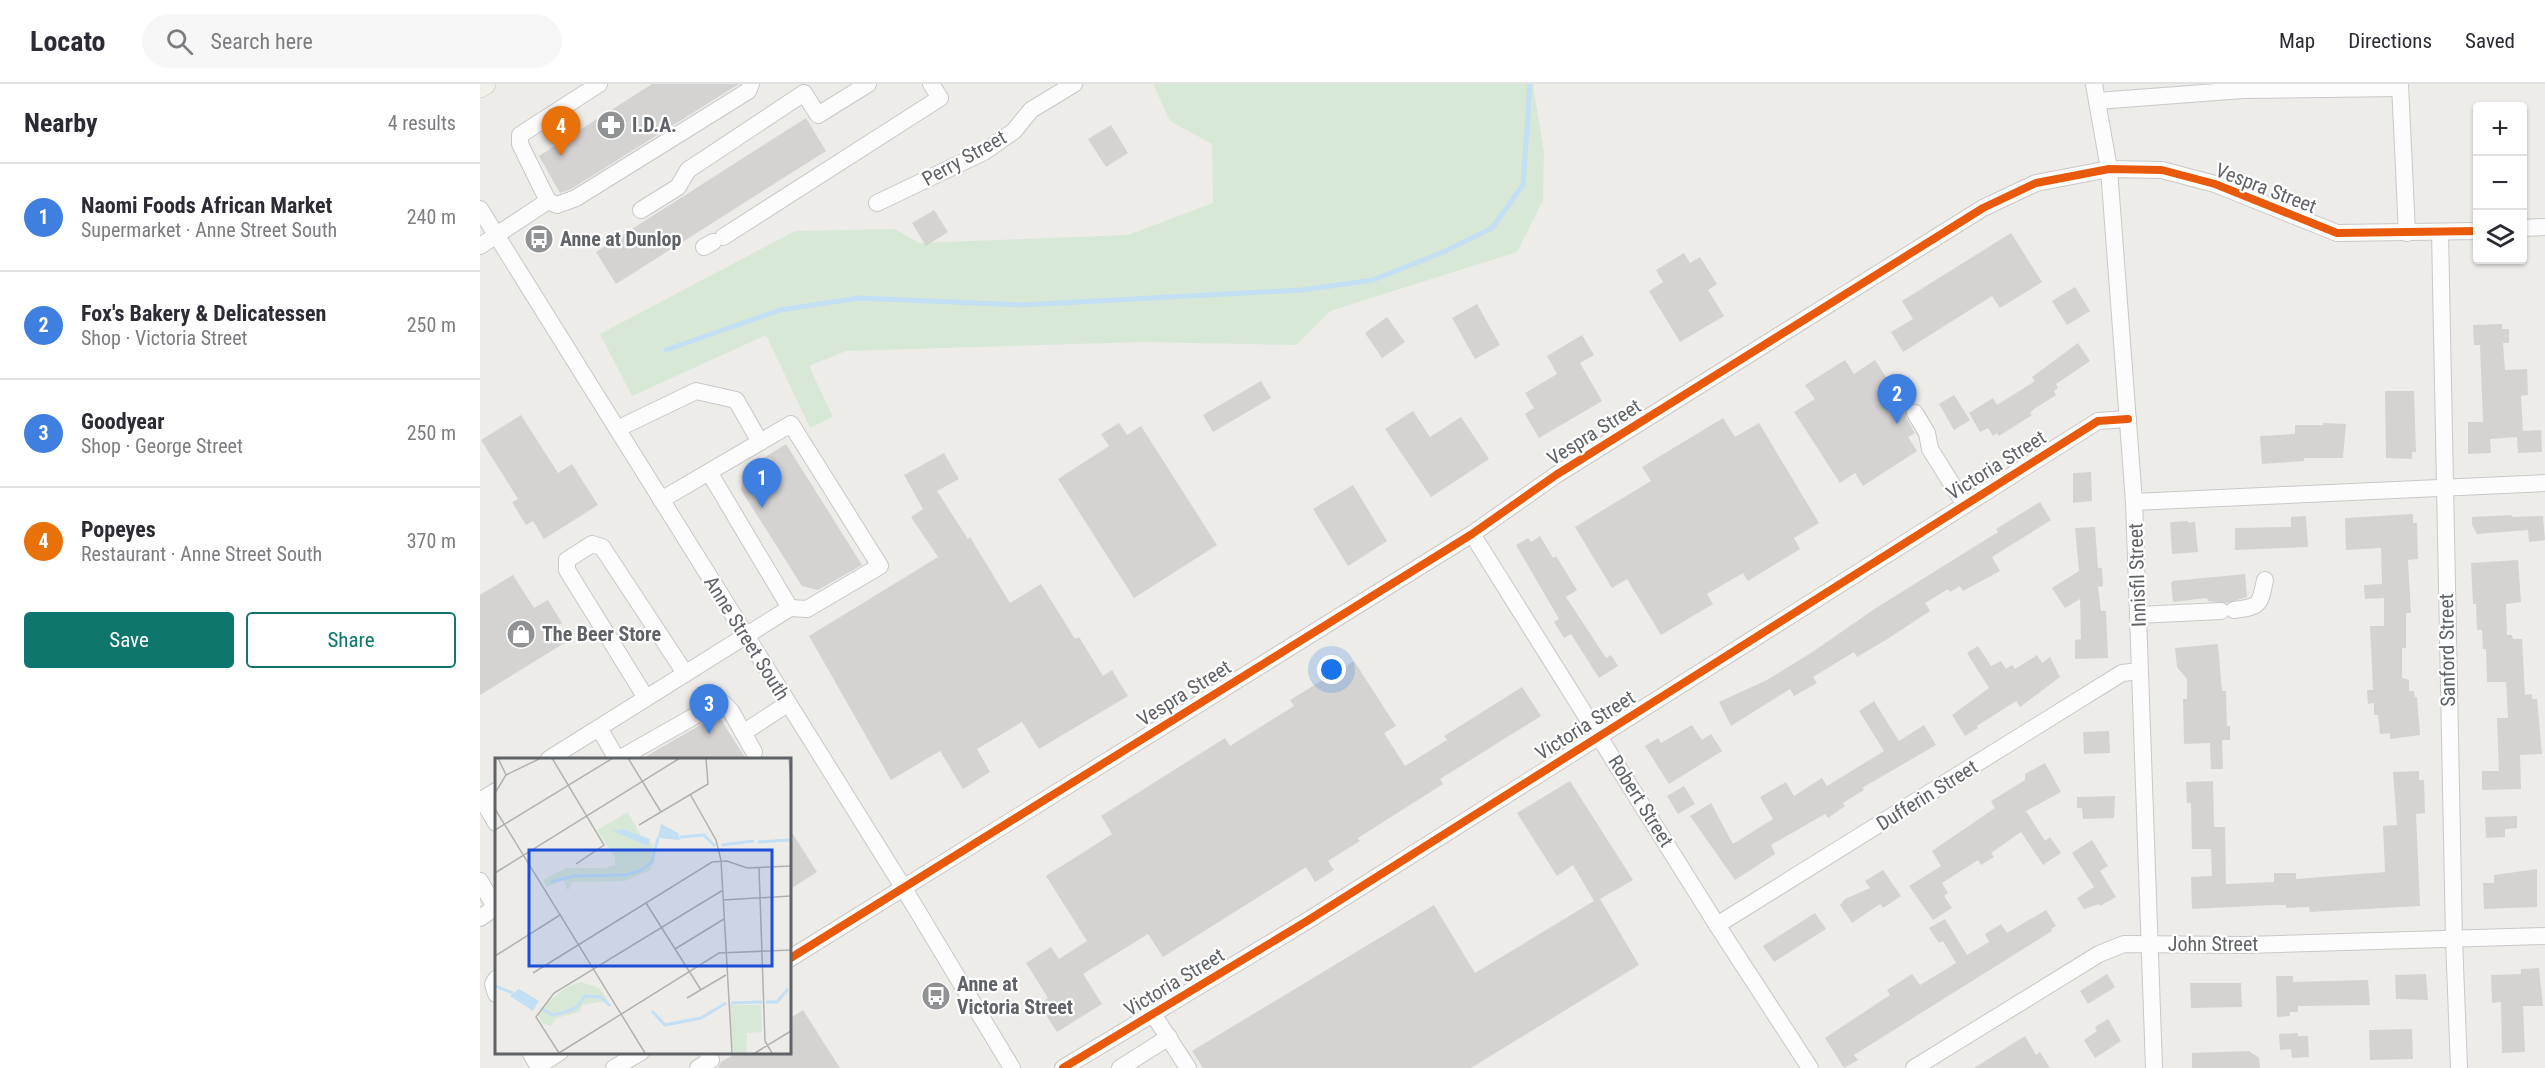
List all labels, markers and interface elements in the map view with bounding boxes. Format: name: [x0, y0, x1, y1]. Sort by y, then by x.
search box: [142, 14, 562, 68]
text: Locato: [30, 25, 106, 58]
icon: search: [163, 25, 196, 58]
text: Search here: [211, 29, 313, 54]
text: Map: [2279, 29, 2315, 53]
text: Directions: [2348, 29, 2432, 53]
text: Saved: [2465, 29, 2515, 53]
map controls: [2473, 102, 2527, 264]
button: +: [2473, 102, 2527, 156]
pin: 4: [542, 106, 580, 156]
text: Nearby: [24, 108, 98, 138]
pharmacy icon: I.D.A.: [595, 109, 627, 141]
text: 4 results: [388, 111, 456, 135]
place label: I.D.A.: [632, 113, 677, 137]
street label: Perry Street: [918, 125, 1010, 191]
button: −: [2473, 156, 2527, 210]
street label: Vespra Street: [2212, 158, 2320, 218]
text: Naomi Foods African Market: [81, 193, 332, 218]
text: 1: [38, 205, 49, 229]
text: 240 m: [407, 205, 456, 229]
button: layers: [2473, 210, 2527, 264]
text: Supermarket · Anne Street South: [81, 218, 337, 242]
bus stop icon: Anne at Dunlop: [523, 223, 555, 255]
place label: Anne at Dunlop: [560, 227, 681, 251]
text: Fox's Bakery & Delicatessen: [81, 301, 326, 326]
text: 2: [38, 313, 49, 337]
text: 250 m: [407, 313, 456, 337]
text: Shop · Victoria Street: [81, 326, 248, 350]
pin: 2: [1878, 374, 1916, 424]
street label: Vespra Street: [1543, 394, 1645, 470]
text: Goodyear: [81, 409, 165, 434]
text: 3: [38, 421, 49, 445]
text: 250 m: [407, 421, 456, 445]
street label: Victoria Street: [1942, 425, 2050, 505]
text: Shop · George Street: [81, 434, 243, 458]
pin: 1: [742, 458, 782, 508]
text: Popeyes: [81, 517, 156, 542]
street label: Innisfil Street: [2123, 523, 2151, 627]
text: 4: [38, 529, 49, 553]
text: 370 m: [407, 529, 456, 553]
text: Restaurant · Anne Street South: [81, 542, 322, 566]
street label: Anne Street South: [699, 571, 795, 705]
street label: Sanford Street: [2434, 593, 2460, 707]
button: Save: [24, 612, 234, 668]
button: Share: [246, 612, 456, 668]
shop icon: The Beer Store: [505, 618, 537, 650]
place label: The Beer Store: [542, 622, 661, 646]
street label: Vespra Street: [1133, 655, 1235, 731]
your location: [1317, 655, 1346, 684]
pin: 3: [690, 684, 728, 734]
street label: Victoria Street: [1531, 685, 1639, 765]
street label: Robert Street: [1603, 751, 1679, 851]
street label: Dufferin Street: [1872, 754, 1982, 836]
inset map: [495, 758, 790, 1053]
street label: John Street: [2168, 932, 2258, 956]
street label: Victoria Street: [1120, 943, 1228, 1021]
place label: Anne at Victoria Street: [957, 972, 1073, 1019]
bus stop icon: Anne at Victoria Street: [920, 980, 952, 1012]

